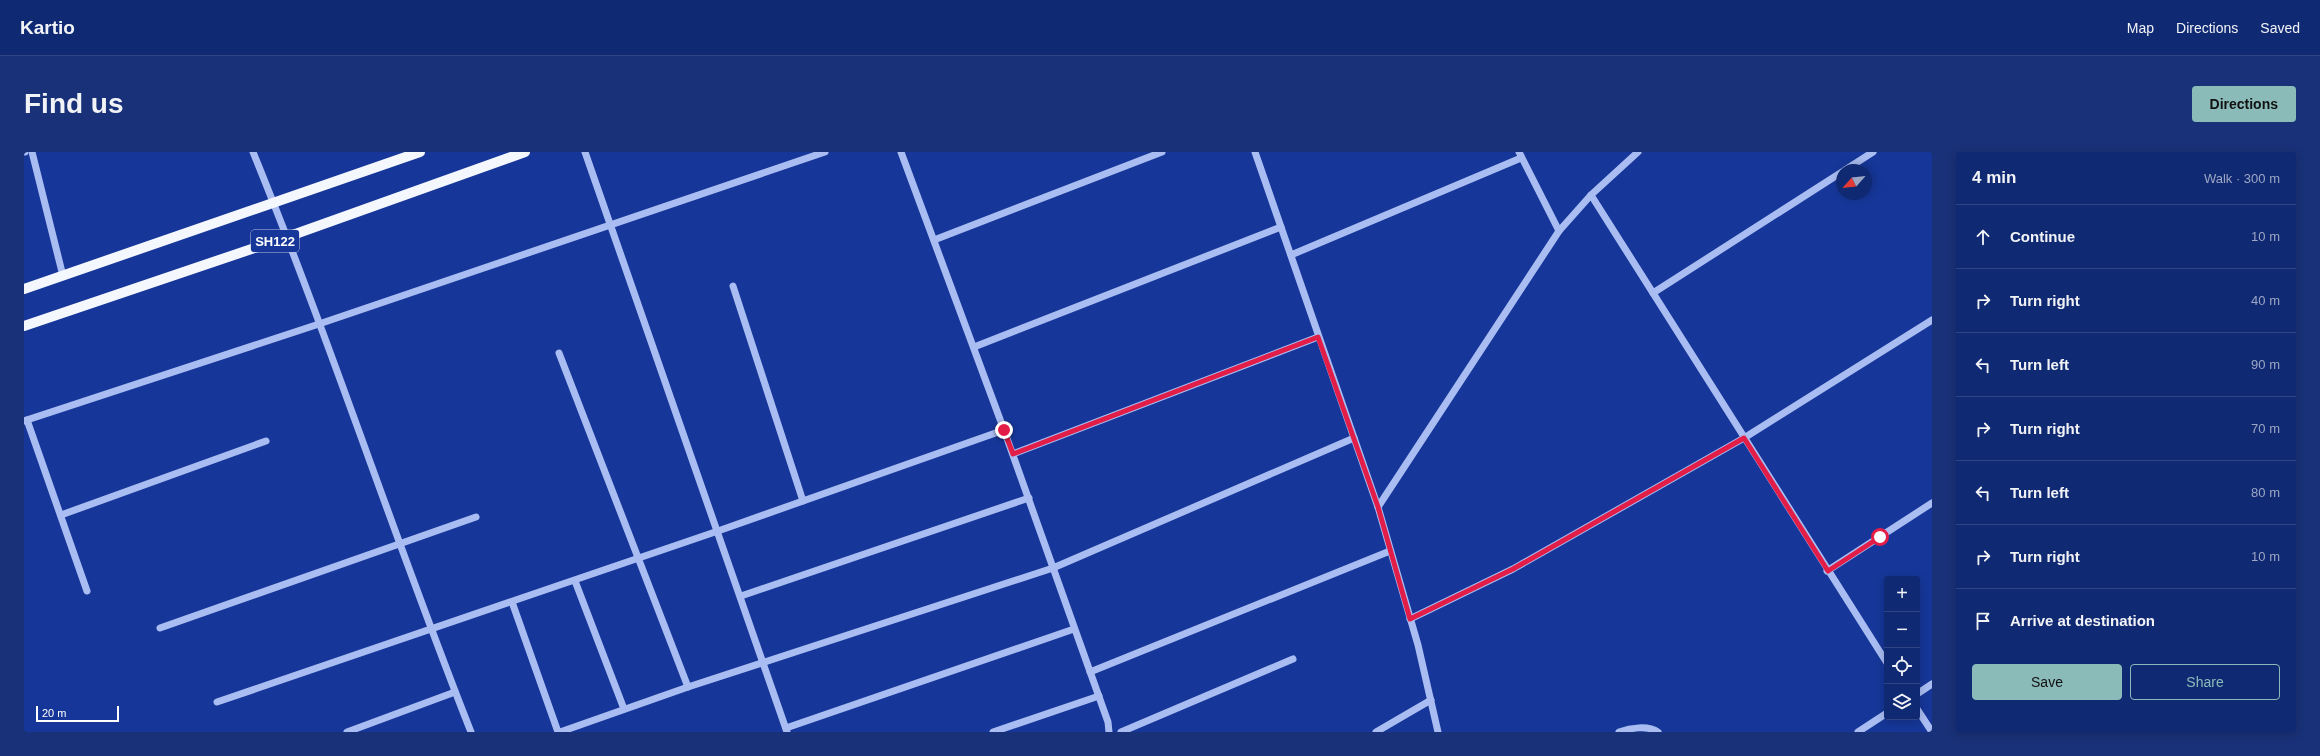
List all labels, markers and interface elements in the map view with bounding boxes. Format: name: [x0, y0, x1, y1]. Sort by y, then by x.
text: Kartio: [20, 17, 75, 38]
text: Map: [2127, 20, 2154, 36]
text: Directions: [2176, 20, 2238, 36]
text: Saved: [2260, 20, 2300, 36]
button: Directions: [2192, 86, 2296, 122]
text: Find us: [24, 88, 124, 119]
north arrow: [1836, 164, 1872, 200]
text: 4 min: [1972, 168, 2016, 187]
text: Walk · 300 m: [2204, 171, 2280, 186]
icon: ahead: [1972, 226, 1994, 248]
text: Continue: [2010, 228, 2075, 245]
text: 10 m: [2251, 229, 2280, 244]
road number: SH122: [251, 230, 299, 252]
icon: right: [1972, 290, 1994, 312]
text: Turn right: [2010, 292, 2080, 309]
text: 40 m: [2251, 293, 2280, 308]
icon: left: [1972, 354, 1994, 376]
text: Turn left: [2010, 356, 2069, 373]
text: 90 m: [2251, 357, 2280, 372]
icon: right: [1972, 418, 1994, 440]
text: Turn right: [2010, 420, 2080, 437]
route end: [995, 421, 1013, 439]
text: 70 m: [2251, 421, 2280, 436]
icon: left: [1972, 482, 1994, 504]
text: Turn left: [2010, 484, 2069, 501]
text: 80 m: [2251, 485, 2280, 500]
route start: [1871, 528, 1889, 546]
icon: right: [1972, 546, 1994, 568]
text: Turn right: [2010, 548, 2080, 565]
text: 10 m: [2251, 549, 2280, 564]
map controls: [1884, 576, 1920, 720]
button: +: [1884, 576, 1920, 612]
icon: arrive: [1972, 610, 1994, 632]
button: −: [1884, 612, 1920, 648]
text: Arrive at destination: [2010, 612, 2155, 629]
button: locate: [1884, 648, 1920, 684]
button: Save: [1972, 664, 2122, 700]
button: Share: [2130, 664, 2280, 700]
button: layers: [1884, 684, 1920, 720]
scale bar: [36, 704, 119, 723]
text: 20 m: [42, 707, 66, 719]

